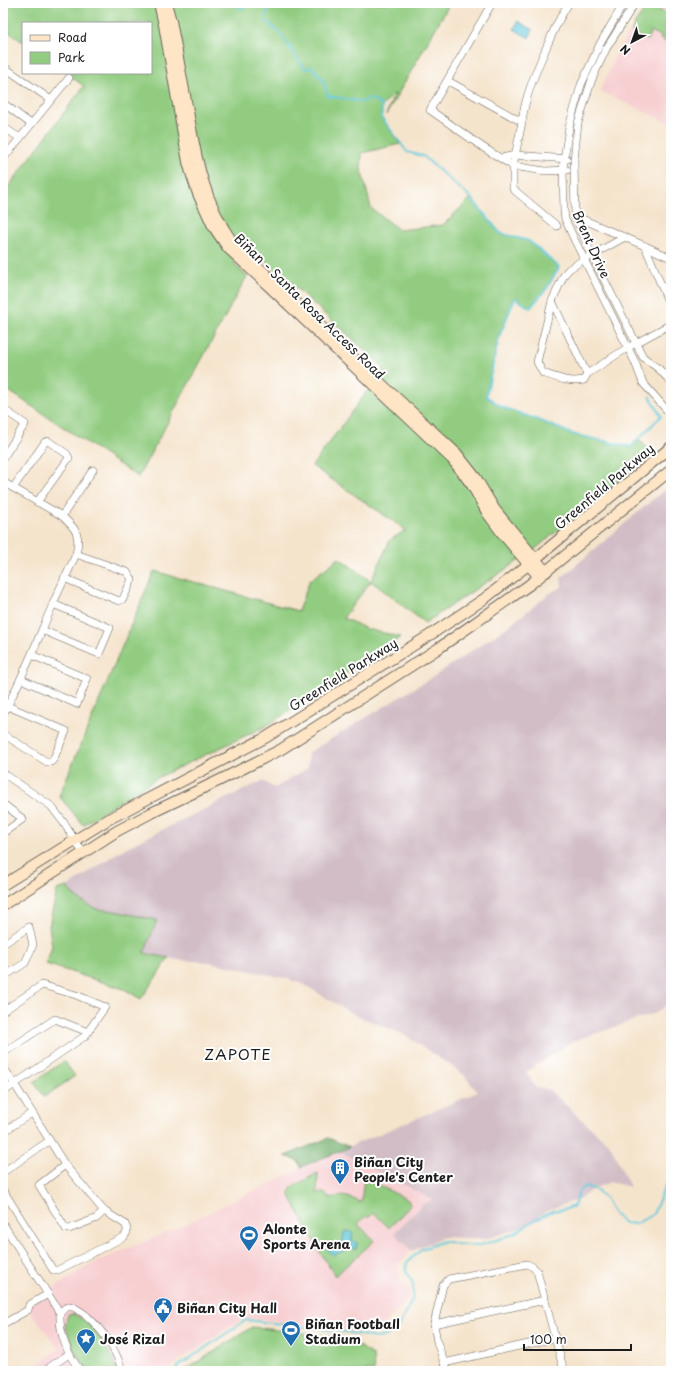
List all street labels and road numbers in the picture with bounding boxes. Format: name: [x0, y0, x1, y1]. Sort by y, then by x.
street label: Brent Drive: [569, 207, 615, 281]
street label: Biñan - Santa Rosa Access Road: [230, 229, 390, 383]
street label: Greenfield Parkway: [550, 439, 658, 533]
street label: Greenfield Parkway: [285, 633, 401, 715]

